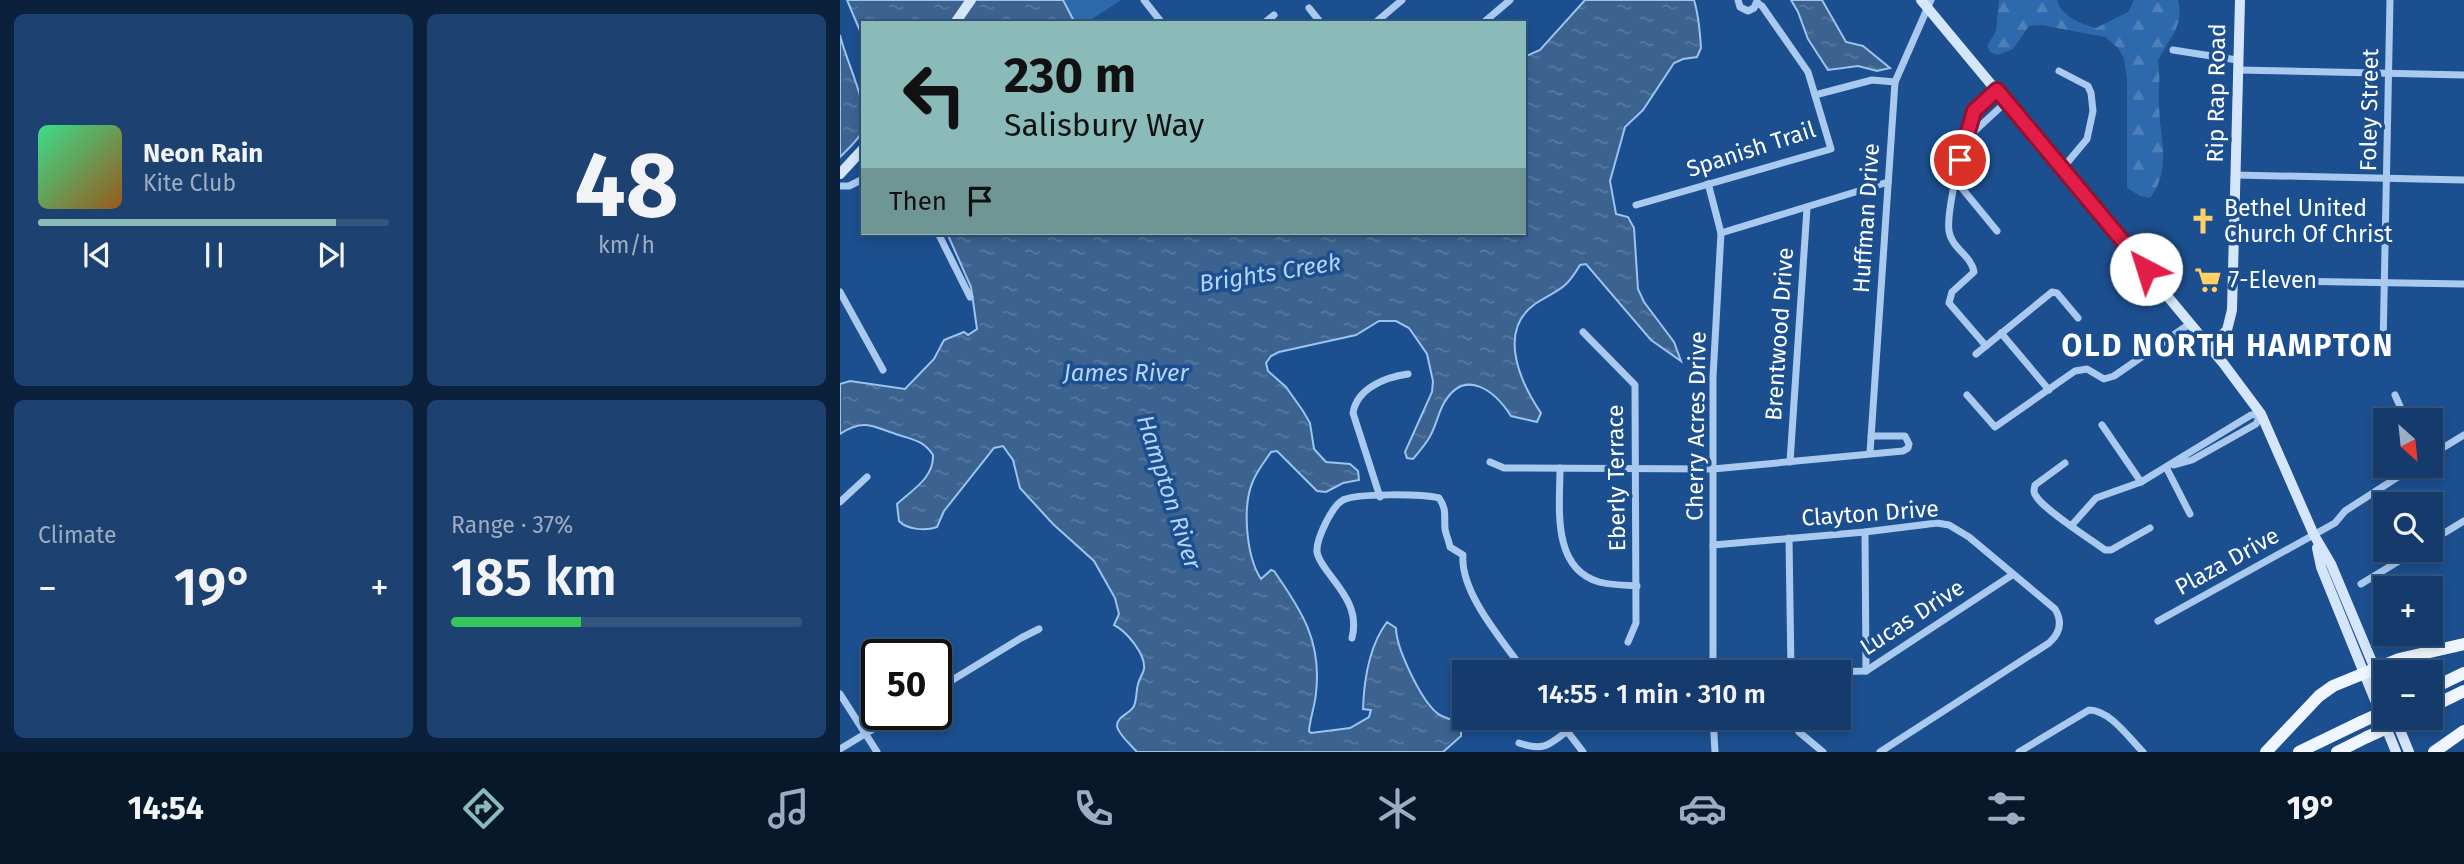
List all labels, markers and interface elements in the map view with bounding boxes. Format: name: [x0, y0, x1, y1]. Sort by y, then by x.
street label: Rip Rap Road: [2201, 23, 2231, 163]
text: 230 m: [1004, 46, 1136, 105]
street label: Foley Street: [2354, 48, 2384, 172]
icon: left: [889, 49, 980, 140]
text: Salisbury Way: [1004, 106, 1204, 144]
street label: Spanish Trail: [1683, 115, 1819, 183]
pin: [1930, 130, 1990, 190]
text: 48: [574, 131, 679, 240]
text: Neon Rain: [143, 138, 263, 169]
icon: arrive: [1941, 141, 1979, 179]
street label: Huffman Drive: [1847, 142, 1885, 294]
text: Kite Club: [143, 169, 236, 197]
icon: arrive: [961, 182, 999, 220]
text: Then: [889, 186, 947, 217]
place label: Bethel United Church Of Christ: [2224, 194, 2393, 248]
church icon: Bethel United Church Of Christ: [2188, 206, 2218, 236]
text: km/h: [598, 231, 655, 259]
position arrow: [2109, 232, 2183, 306]
icon: previous: [78, 236, 116, 274]
icon: pause: [195, 236, 233, 274]
icon: next: [312, 236, 350, 274]
street label: Brentwood Drive: [1759, 246, 1799, 422]
water label: Brights Creek: [1197, 248, 1343, 298]
supermarket icon: 7-Eleven: [2193, 265, 2223, 295]
place label: 7-Eleven: [2229, 266, 2317, 294]
district label: OLD NORTH HAMPTON: [2062, 328, 2394, 364]
street label: Cherry Acres Drive: [1680, 331, 1712, 521]
water label: James River: [1061, 359, 1189, 387]
street label: Eberly Terrace: [1601, 404, 1631, 552]
north arrow: [2373, 408, 2443, 478]
map controls: [2373, 408, 2443, 730]
water label: Hampton River: [1131, 411, 1207, 573]
button: search: [2373, 492, 2443, 562]
street label: Clayton Drive: [1800, 494, 1940, 532]
text: Range · 37%: [451, 511, 573, 539]
text: Climate: [38, 521, 117, 549]
street label: Plaza Drive: [2170, 521, 2284, 601]
text: 185 km: [451, 546, 617, 609]
text: 19°: [174, 556, 253, 619]
text: −: [38, 565, 57, 611]
text: +: [370, 565, 389, 611]
street label: Lucas Drive: [1855, 573, 1969, 661]
button: +: [2373, 576, 2443, 646]
speed limit sign: 50: [861, 639, 952, 730]
button: −: [2373, 660, 2443, 730]
text: 14:55 · 1 min · 310 m: [1537, 679, 1766, 710]
icon: directions: [459, 784, 508, 833]
icon: music: [764, 784, 813, 833]
icon: phone: [1069, 784, 1118, 833]
icon: climate: [1373, 784, 1422, 833]
icon: car: [1678, 784, 1727, 833]
icon: filters: [1982, 784, 2031, 833]
text: 14:54: [128, 789, 204, 827]
text: 19°: [2287, 789, 2336, 827]

